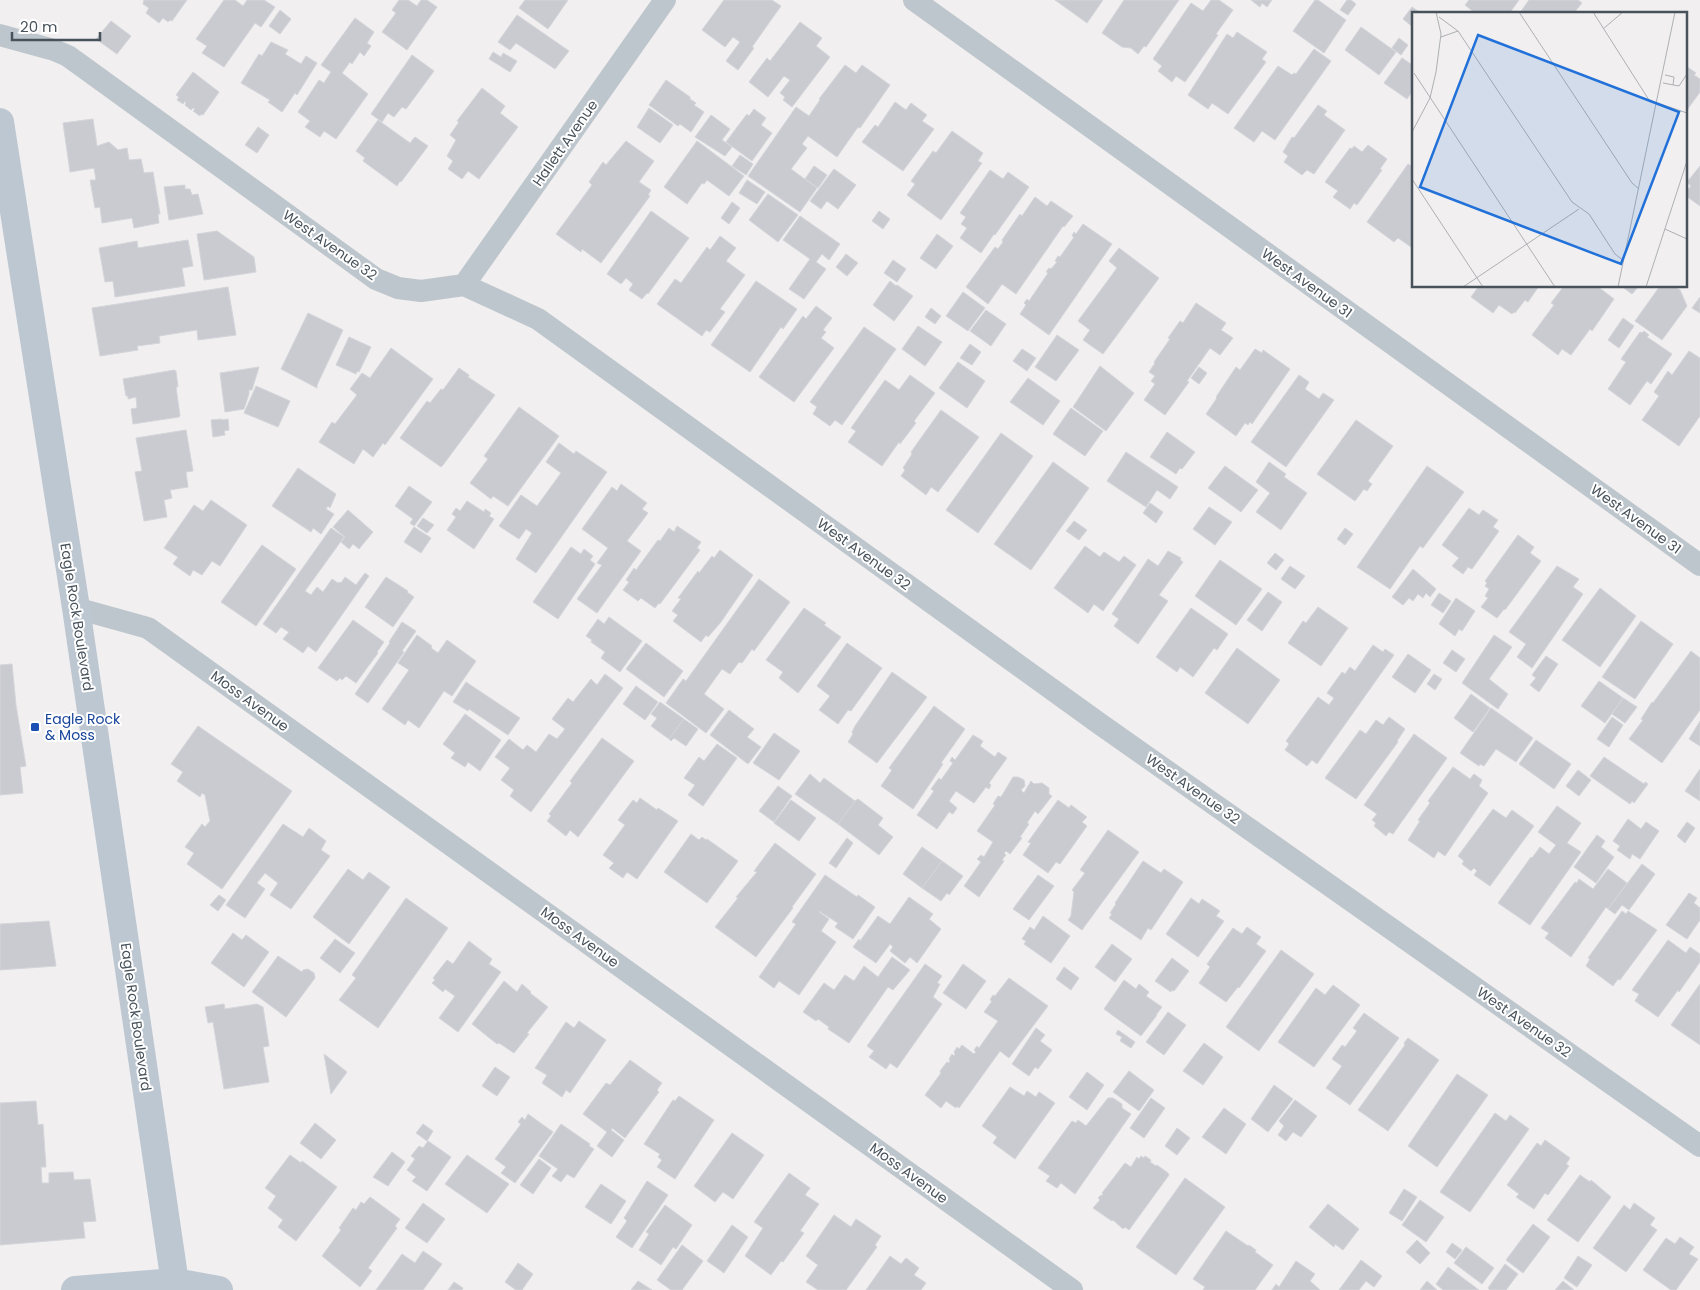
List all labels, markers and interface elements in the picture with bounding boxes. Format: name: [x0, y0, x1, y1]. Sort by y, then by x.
scale bar: [12, 10, 100, 42]
inset map: [1412, 12, 1688, 288]
text: 20 m: [20, 16, 58, 37]
street label: Hallett Avenue: [528, 96, 602, 190]
street label: West Avenue 32: [279, 205, 381, 285]
street label: West Avenue 31: [1258, 243, 1356, 323]
street label: West Avenue 31: [1587, 479, 1685, 559]
street label: West Avenue 32: [813, 513, 915, 595]
street label: Eagle Rock Boulevard: [55, 542, 99, 692]
street label: Moss Avenue: [207, 666, 293, 736]
place label: Eagle Rock & Moss: [45, 709, 121, 745]
marker: Eagle Rock & Moss: [29, 721, 41, 733]
street label: West Avenue 32: [1142, 749, 1244, 829]
street label: Moss Avenue: [537, 902, 623, 972]
street label: Eagle Rock Boulevard: [116, 942, 156, 1092]
street label: West Avenue 32: [1473, 982, 1575, 1062]
street label: Moss Avenue: [866, 1138, 952, 1208]

